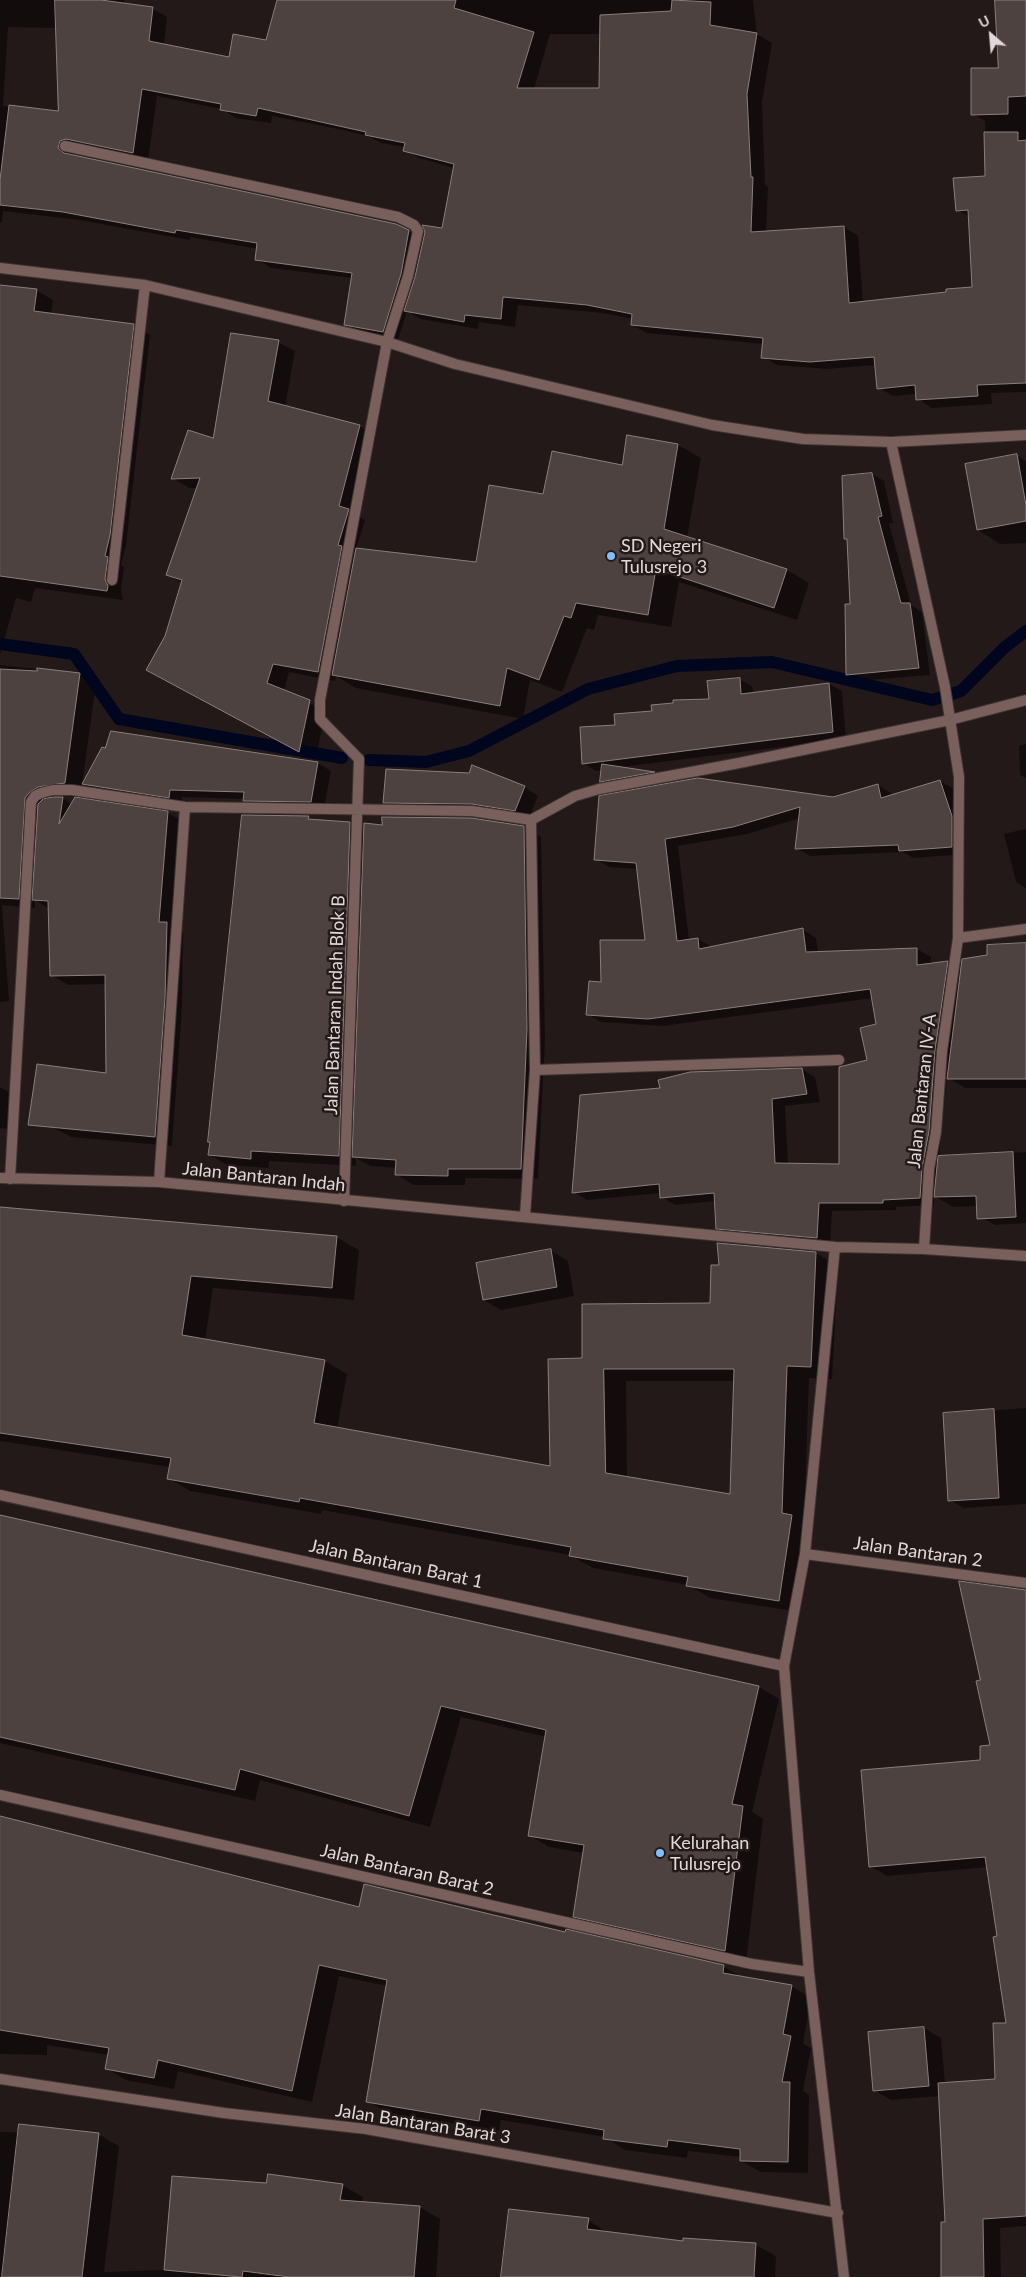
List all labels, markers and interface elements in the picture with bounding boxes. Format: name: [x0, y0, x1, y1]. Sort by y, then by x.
north arrow: [966, 10, 1016, 60]
text: U: [975, 11, 992, 31]
place label: SD Negeri Tulusrejo 3: [621, 535, 707, 578]
marker: SD Negeri Tulusrejo 3: [605, 550, 617, 562]
street label: Jalan Bantaran Indah Blok B: [320, 895, 350, 1115]
street label: Jalan Bantaran IV-A: [903, 1013, 941, 1169]
street label: Jalan Bantaran Indah: [181, 1158, 347, 1196]
street label: Jalan Bantaran 2: [852, 1532, 984, 1572]
street label: Jalan Bantaran Barat 1: [307, 1535, 485, 1593]
place label: Kelurahan Tulusrejo: [670, 1832, 749, 1875]
street label: Jalan Bantaran Barat 2: [318, 1840, 496, 1900]
marker: Kelurahan Tulusrejo: [654, 1847, 666, 1859]
street label: Jalan Bantaran Barat 3: [334, 2099, 512, 2149]

